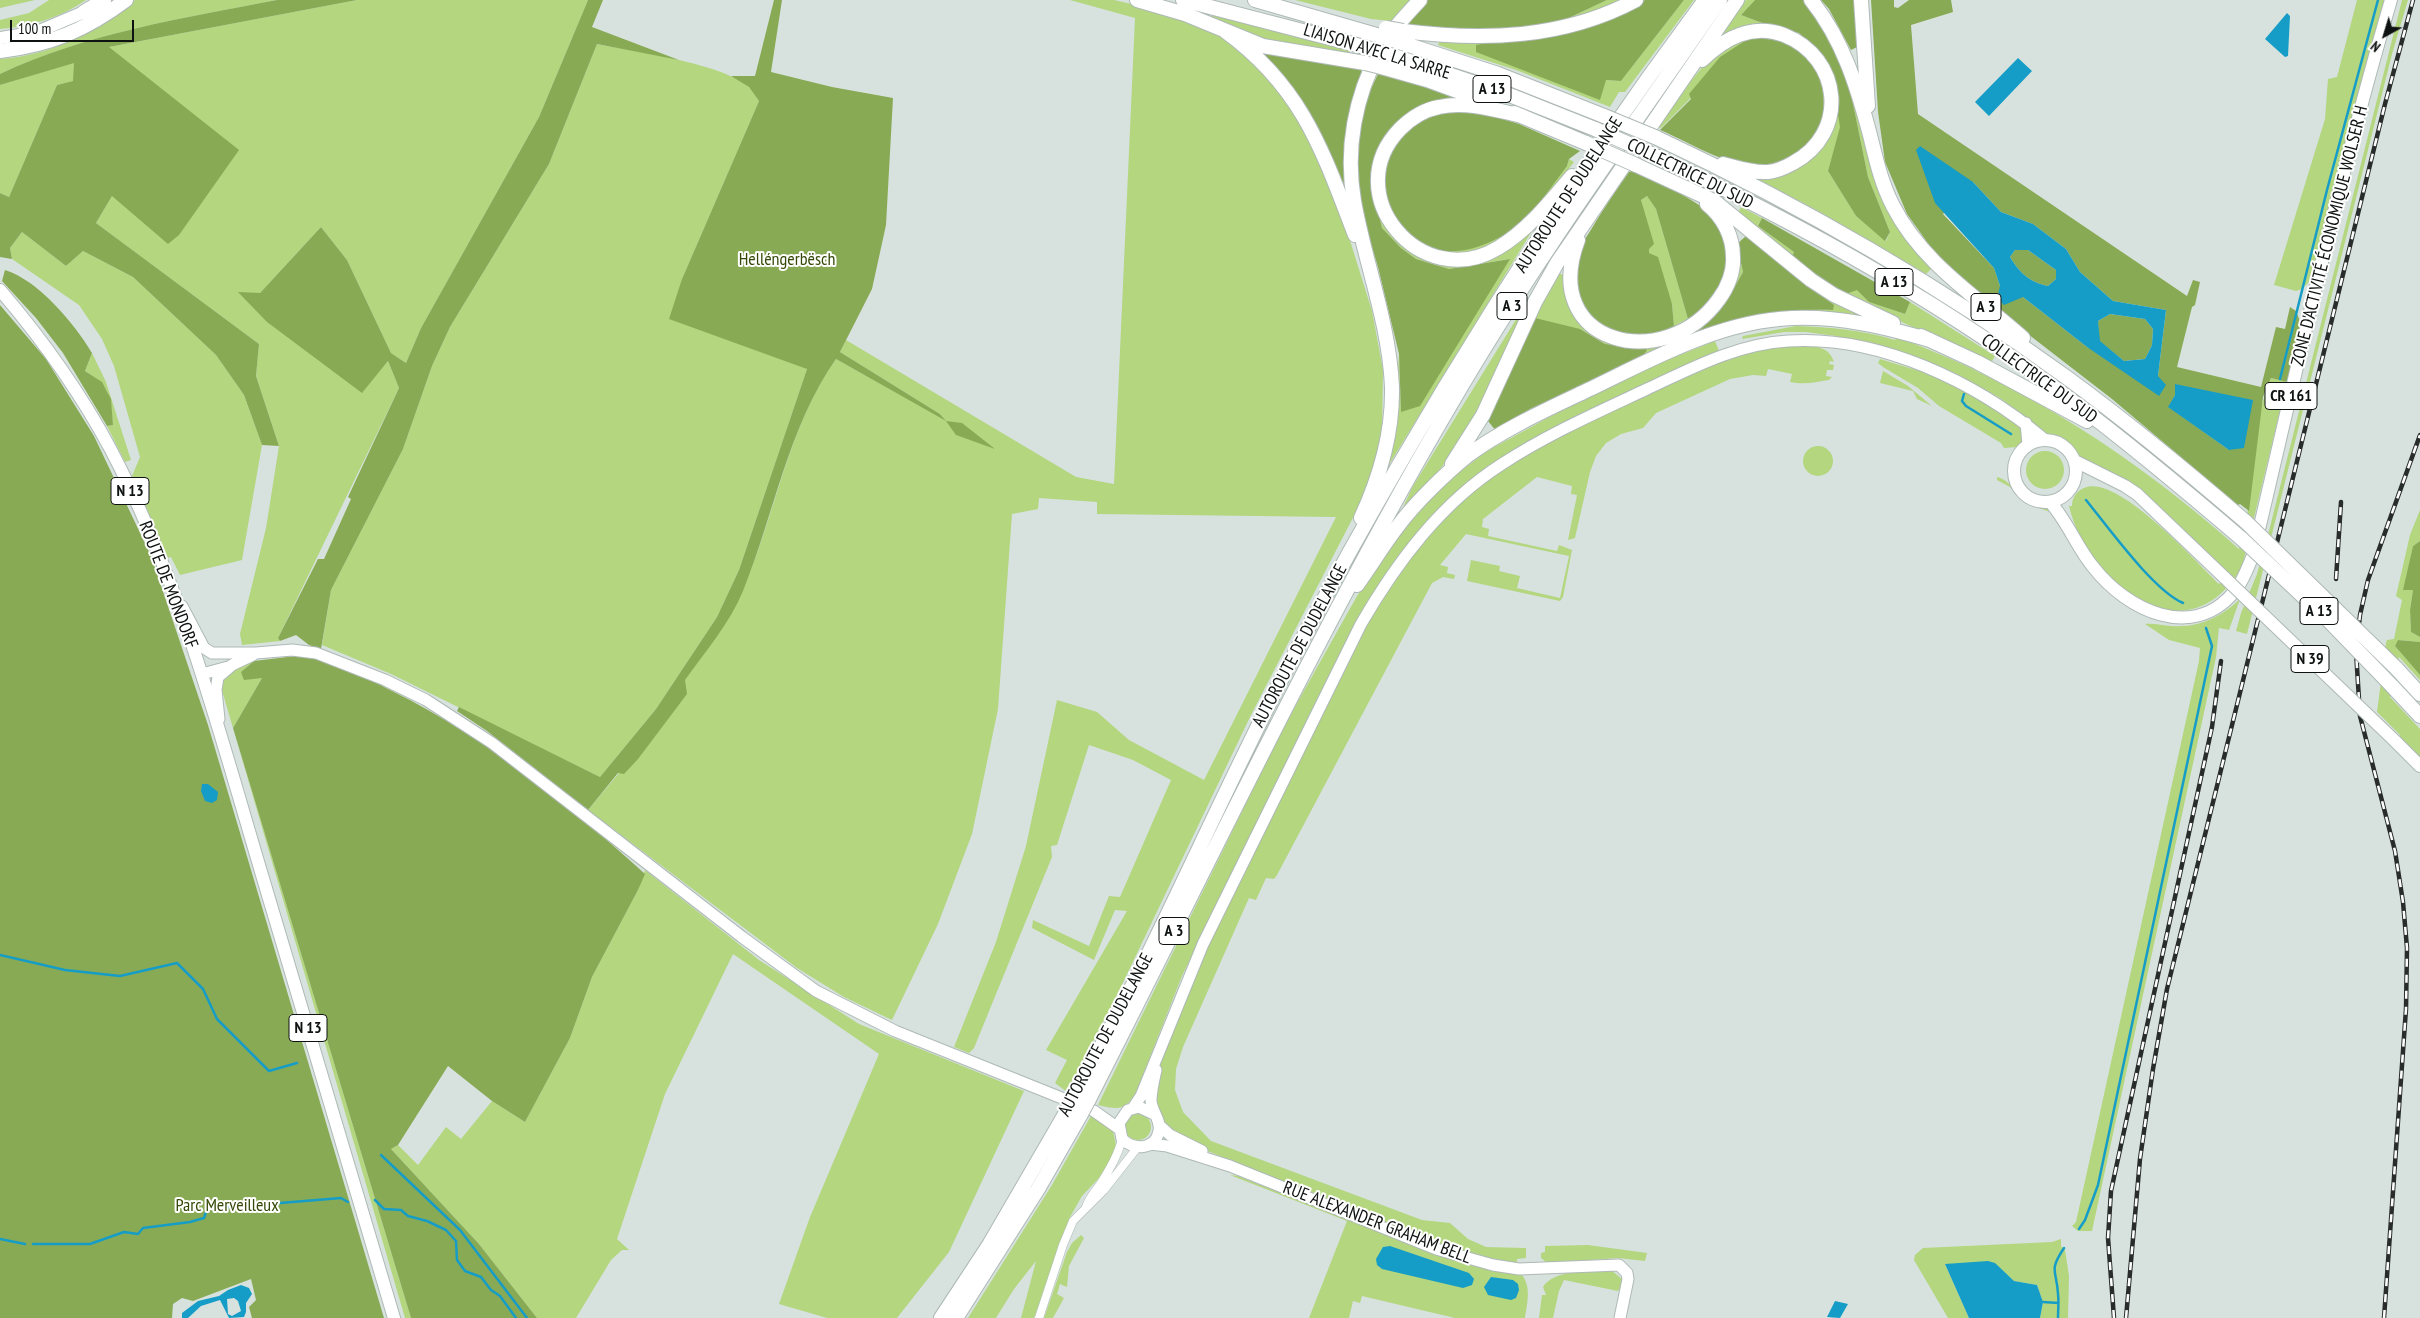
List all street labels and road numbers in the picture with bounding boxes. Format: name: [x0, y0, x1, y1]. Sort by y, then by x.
street label: LIAISON AVEC LA SARRE: [1301, 19, 1453, 85]
road number: A 13: [1473, 76, 1511, 102]
street label: ZONE D'ACTIVITÉ ÉCONOMIQUE WOLSER H: [2287, 104, 2373, 368]
street label: AUTOROUTE DE DUDELANGE: [1511, 113, 1627, 277]
street label: COLLECTRICE DU SUD: [1623, 134, 1757, 214]
road number: A 13: [1875, 268, 1913, 296]
road number: A 3: [1497, 292, 1527, 320]
road number: A 3: [1971, 294, 2001, 320]
street label: COLLECTRICE DU SUD: [1977, 330, 2101, 428]
road number: CR 161: [2265, 382, 2317, 410]
road number: N 13: [111, 478, 149, 504]
street label: ROUTE DE MONDORF: [134, 518, 202, 652]
street label: AUTOROUTE DE DUDELANGE: [1248, 561, 1352, 731]
road number: A 13: [2300, 598, 2338, 624]
road number: N 39: [2291, 646, 2329, 672]
road number: A 3: [1159, 918, 1189, 944]
street label: AUTOROUTE DE DUDELANGE: [1054, 950, 1158, 1120]
road number: N 13: [289, 1014, 327, 1042]
street label: RUE ALEXANDER GRAHAM BELL: [1280, 1177, 1474, 1269]

